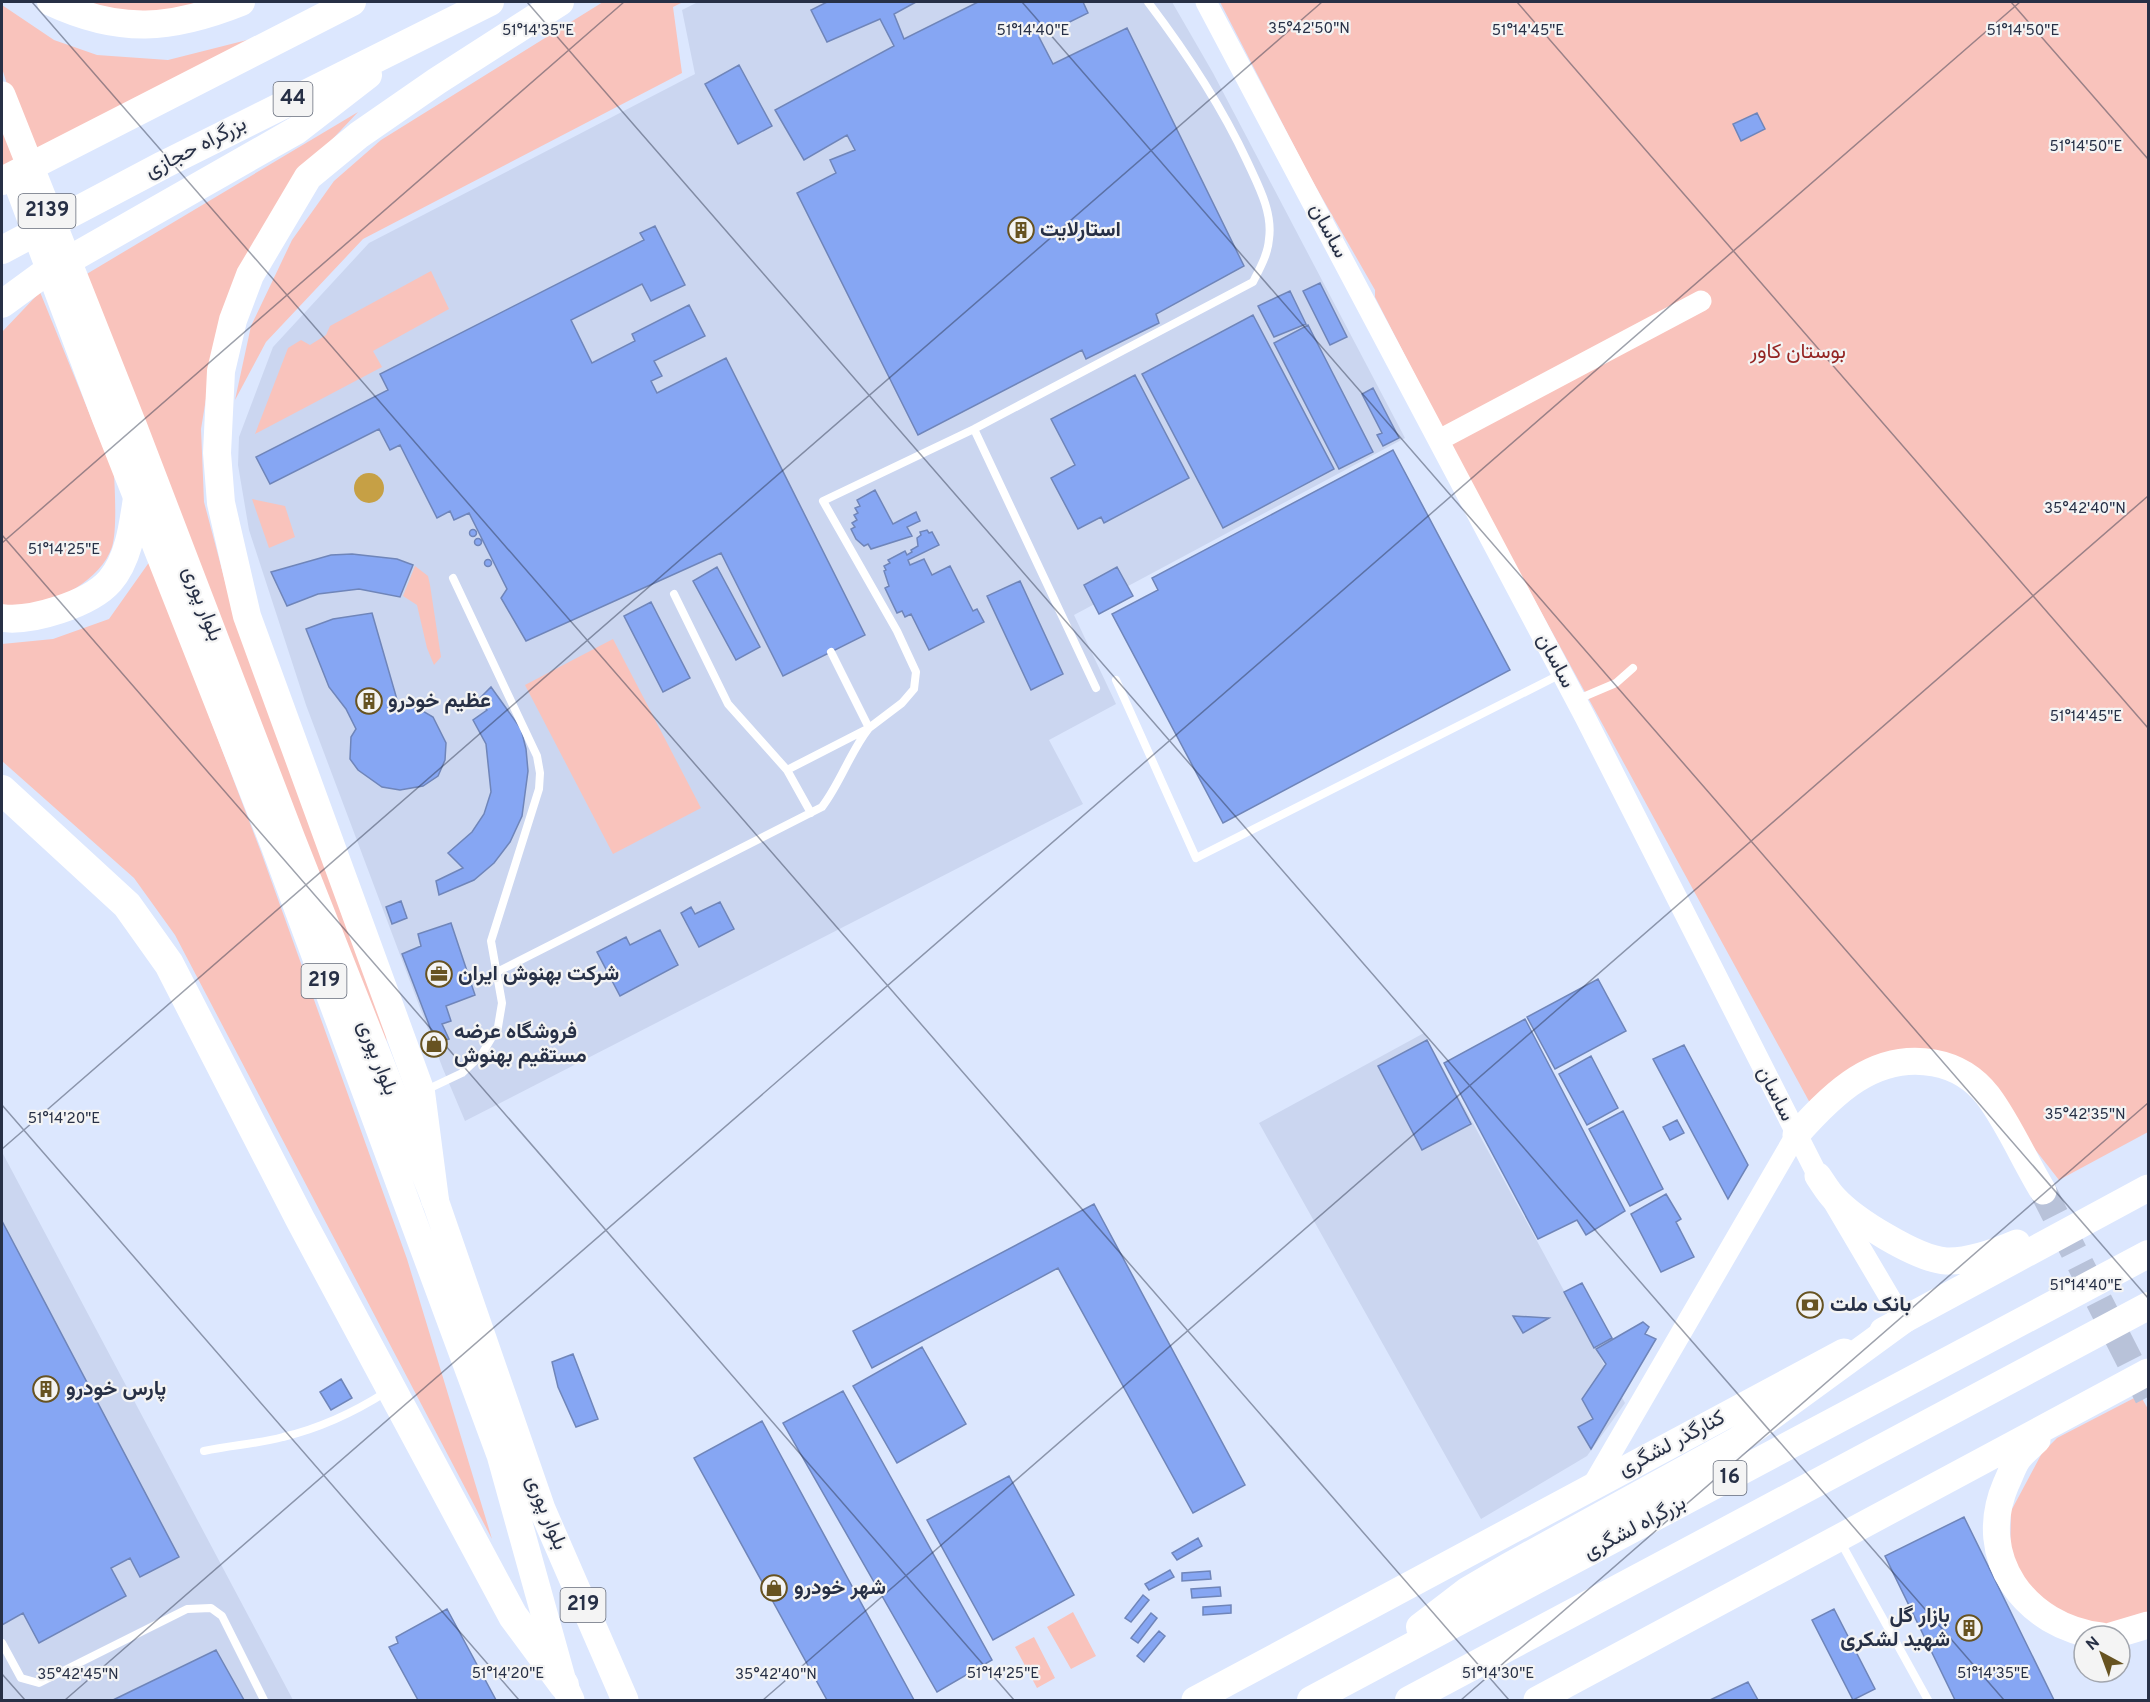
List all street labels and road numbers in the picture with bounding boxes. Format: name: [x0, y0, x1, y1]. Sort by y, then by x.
road number: 44: [274, 82, 312, 116]
street label: بزرگراه حجازی: [141, 111, 251, 185]
road number: 2139: [18, 194, 76, 228]
street label: ساسان: [1302, 199, 1354, 263]
street label: بلوار پوری: [175, 563, 229, 645]
street label: ساسان: [1529, 629, 1581, 693]
road number: 219: [302, 964, 346, 998]
street label: بلوار پوری: [350, 1017, 404, 1099]
street label: ساسان: [1750, 1062, 1800, 1126]
street label: کنارگذر لشگری: [1614, 1405, 1730, 1483]
road number: 16: [1714, 1461, 1746, 1495]
street label: بلوار پوری: [519, 1472, 573, 1554]
street label: بزرگراه لشگری: [1579, 1490, 1691, 1566]
road number: 219: [560, 1588, 606, 1622]

